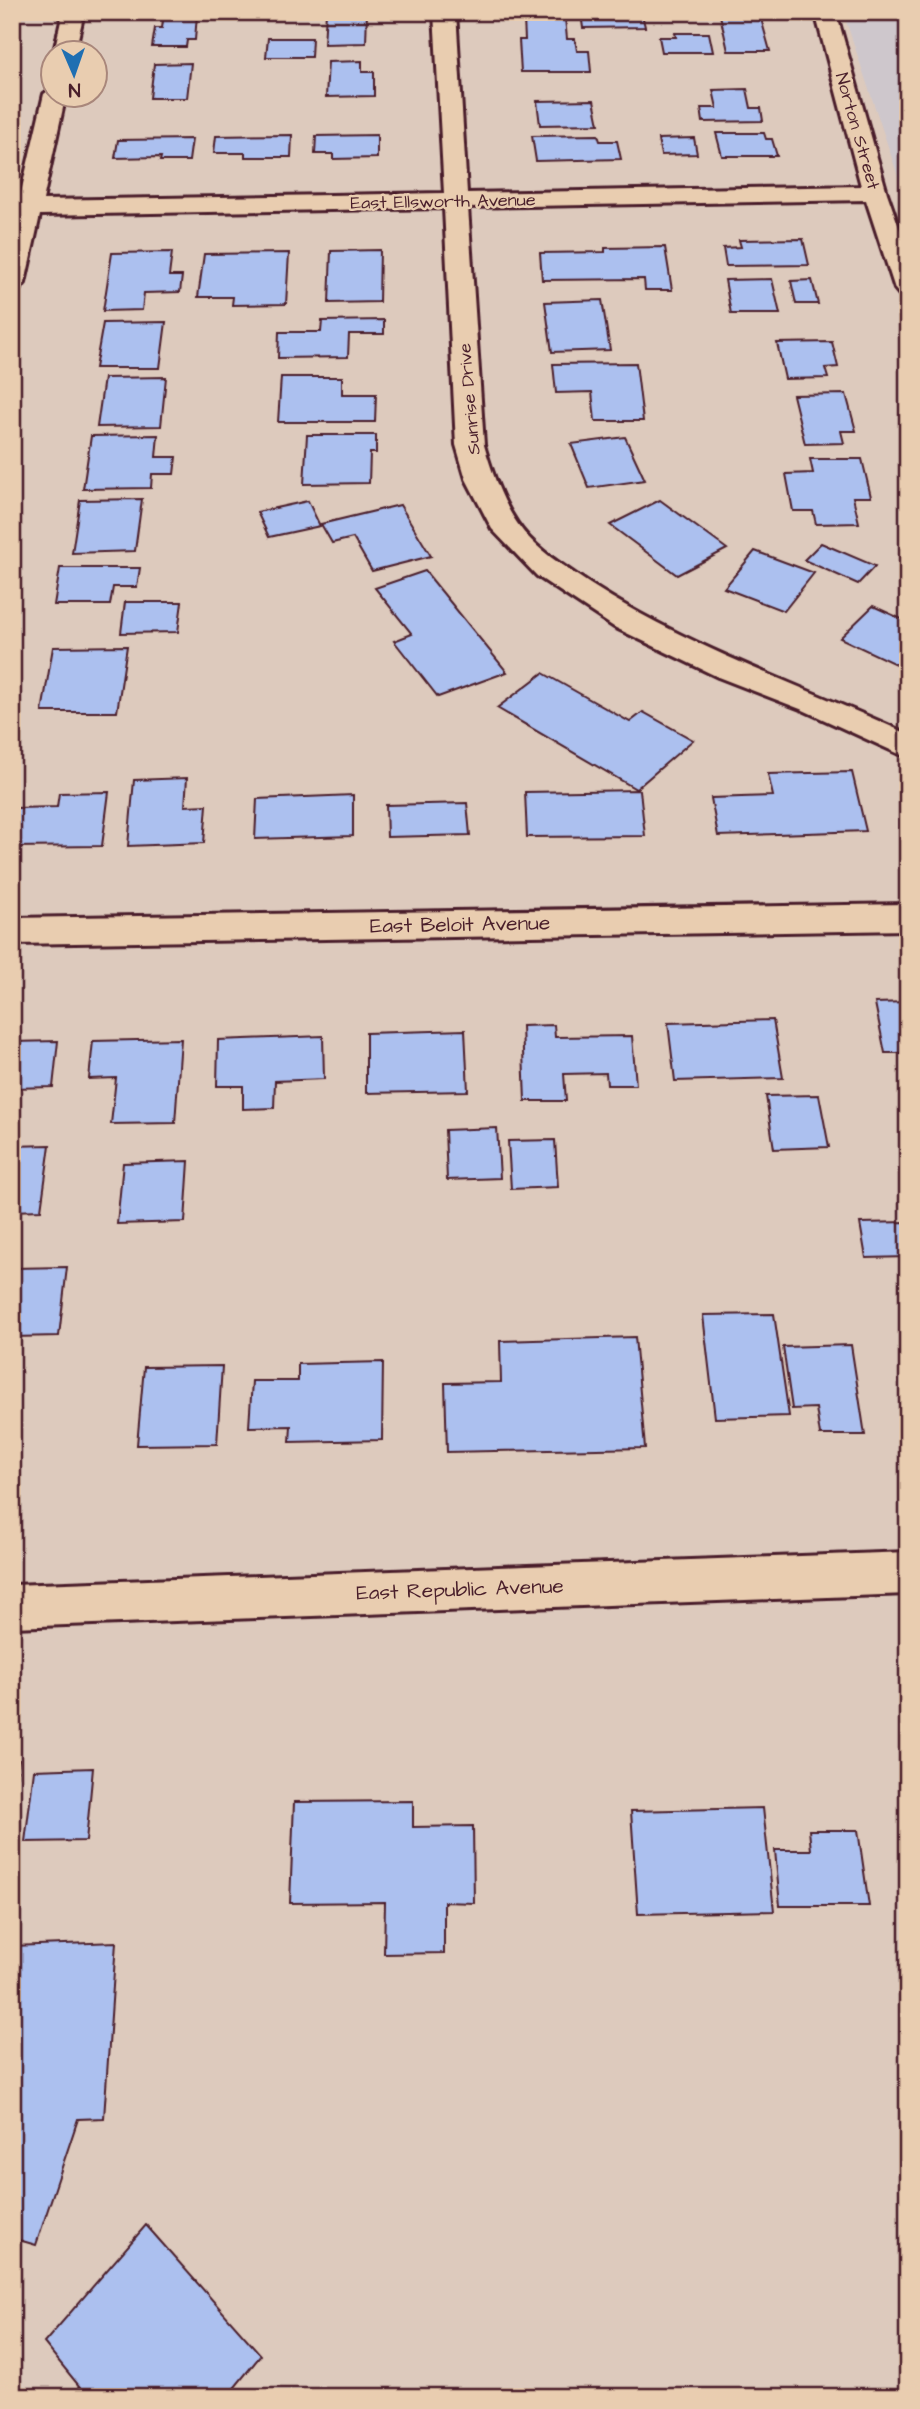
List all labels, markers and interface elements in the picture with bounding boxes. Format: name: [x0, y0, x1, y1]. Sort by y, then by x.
north arrow: [38, 38, 108, 108]
street label: Norton Street: [829, 70, 886, 193]
text: N: [68, 76, 81, 103]
street label: East Ellsworth Avenue: [350, 187, 536, 216]
street label: Sunrise Drive: [452, 342, 487, 456]
street label: East Beloit Avenue: [370, 908, 550, 941]
street label: East Republic Avenue: [356, 1571, 564, 1609]

